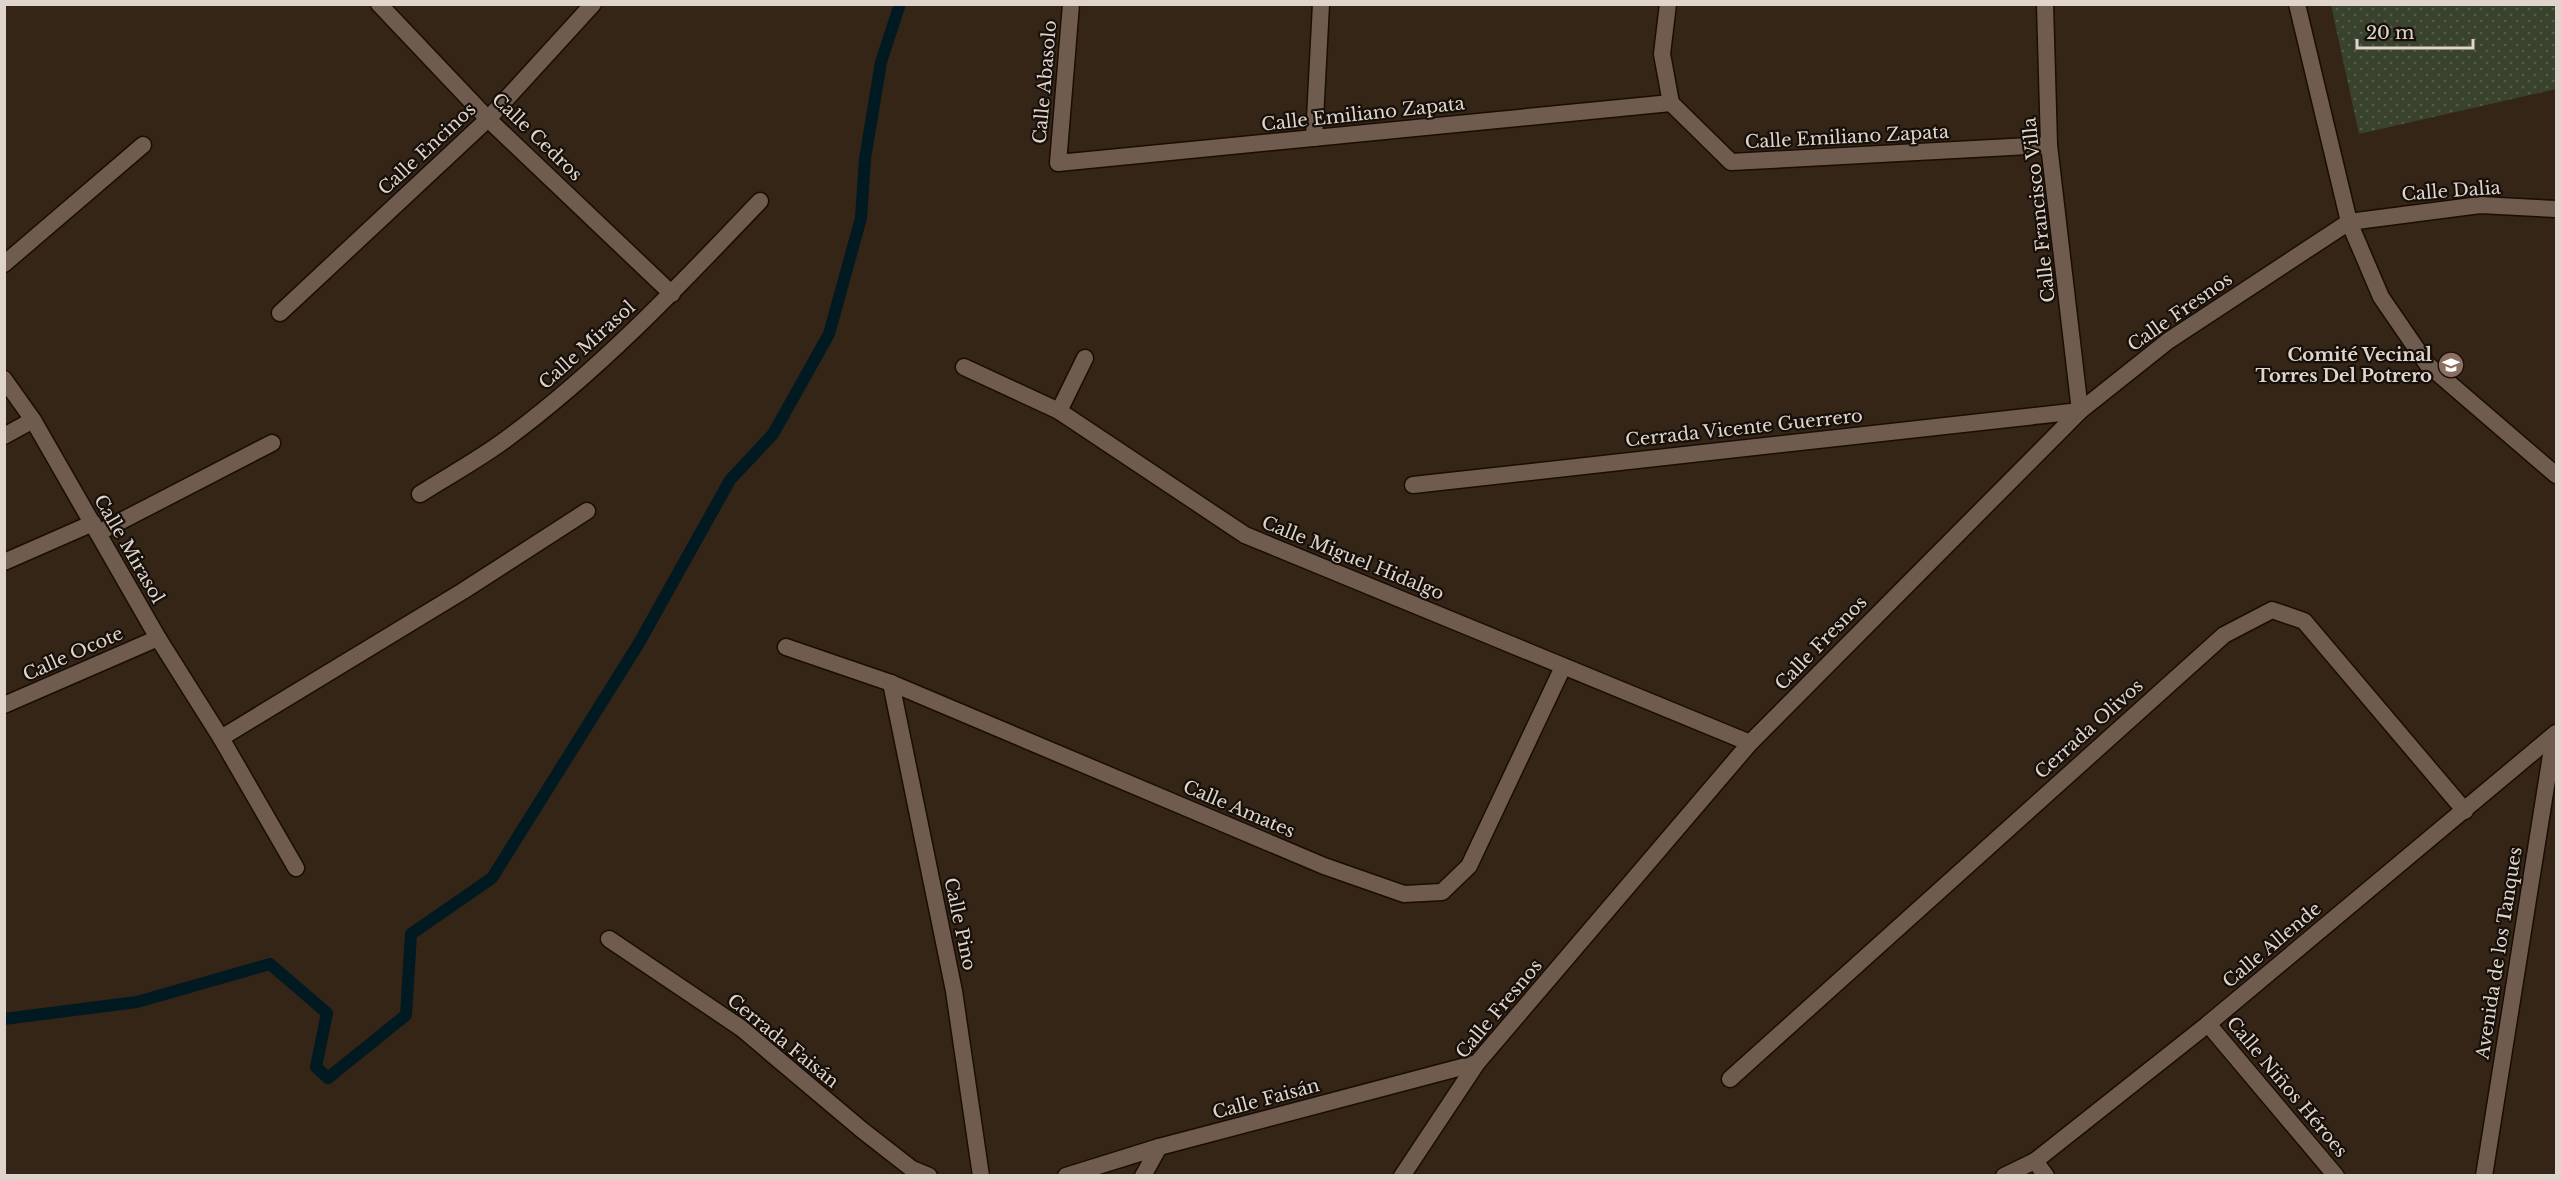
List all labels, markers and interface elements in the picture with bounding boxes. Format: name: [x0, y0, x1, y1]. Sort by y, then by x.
scale bar: [2357, 12, 2472, 50]
street label: Calle Abasolo: [1029, 19, 1061, 145]
text: 20 m: [2366, 22, 2414, 44]
street label: Calle Cedros: [487, 89, 587, 185]
street label: Calle Emiliano Zapata: [1260, 92, 1466, 136]
street label: Calle Encinos: [374, 98, 480, 200]
street label: Calle Francisco Villa: [2018, 116, 2060, 304]
street label: Calle Emiliano Zapata: [1744, 121, 1950, 153]
street label: Calle Dalia: [2401, 177, 2501, 205]
street label: Calle Fresnos: [2123, 268, 2237, 356]
street label: Calle Mirasol: [534, 296, 640, 394]
place label: Comité Vecinal Torres Del Potrero: [2256, 344, 2433, 387]
school or university icon: Comité Vecinal Torres Del Potrero: [2436, 350, 2466, 380]
street label: Cerrada Vicente Guerrero: [1624, 405, 1864, 451]
street label: Calle Mirasol: [89, 491, 169, 607]
street label: Calle Miguel Hidalgo: [1259, 511, 1447, 605]
street label: Calle Fresnos: [1770, 591, 1872, 695]
street label: Calle Ocote: [20, 622, 126, 686]
street label: Cerrada Olivos: [2030, 675, 2148, 783]
street label: Calle Amates: [1180, 776, 1298, 842]
street label: Avenida de los Tanques: [2471, 845, 2527, 1062]
street label: Calle Pino: [939, 876, 981, 972]
street label: Calle Allende: [2218, 897, 2326, 993]
street label: Calle Fresnos: [1451, 955, 1547, 1063]
street label: Cerrada Faisán: [723, 989, 843, 1093]
street label: Calle Niños Héroes: [2222, 1012, 2352, 1162]
street label: Calle Faisán: [1210, 1074, 1322, 1124]

